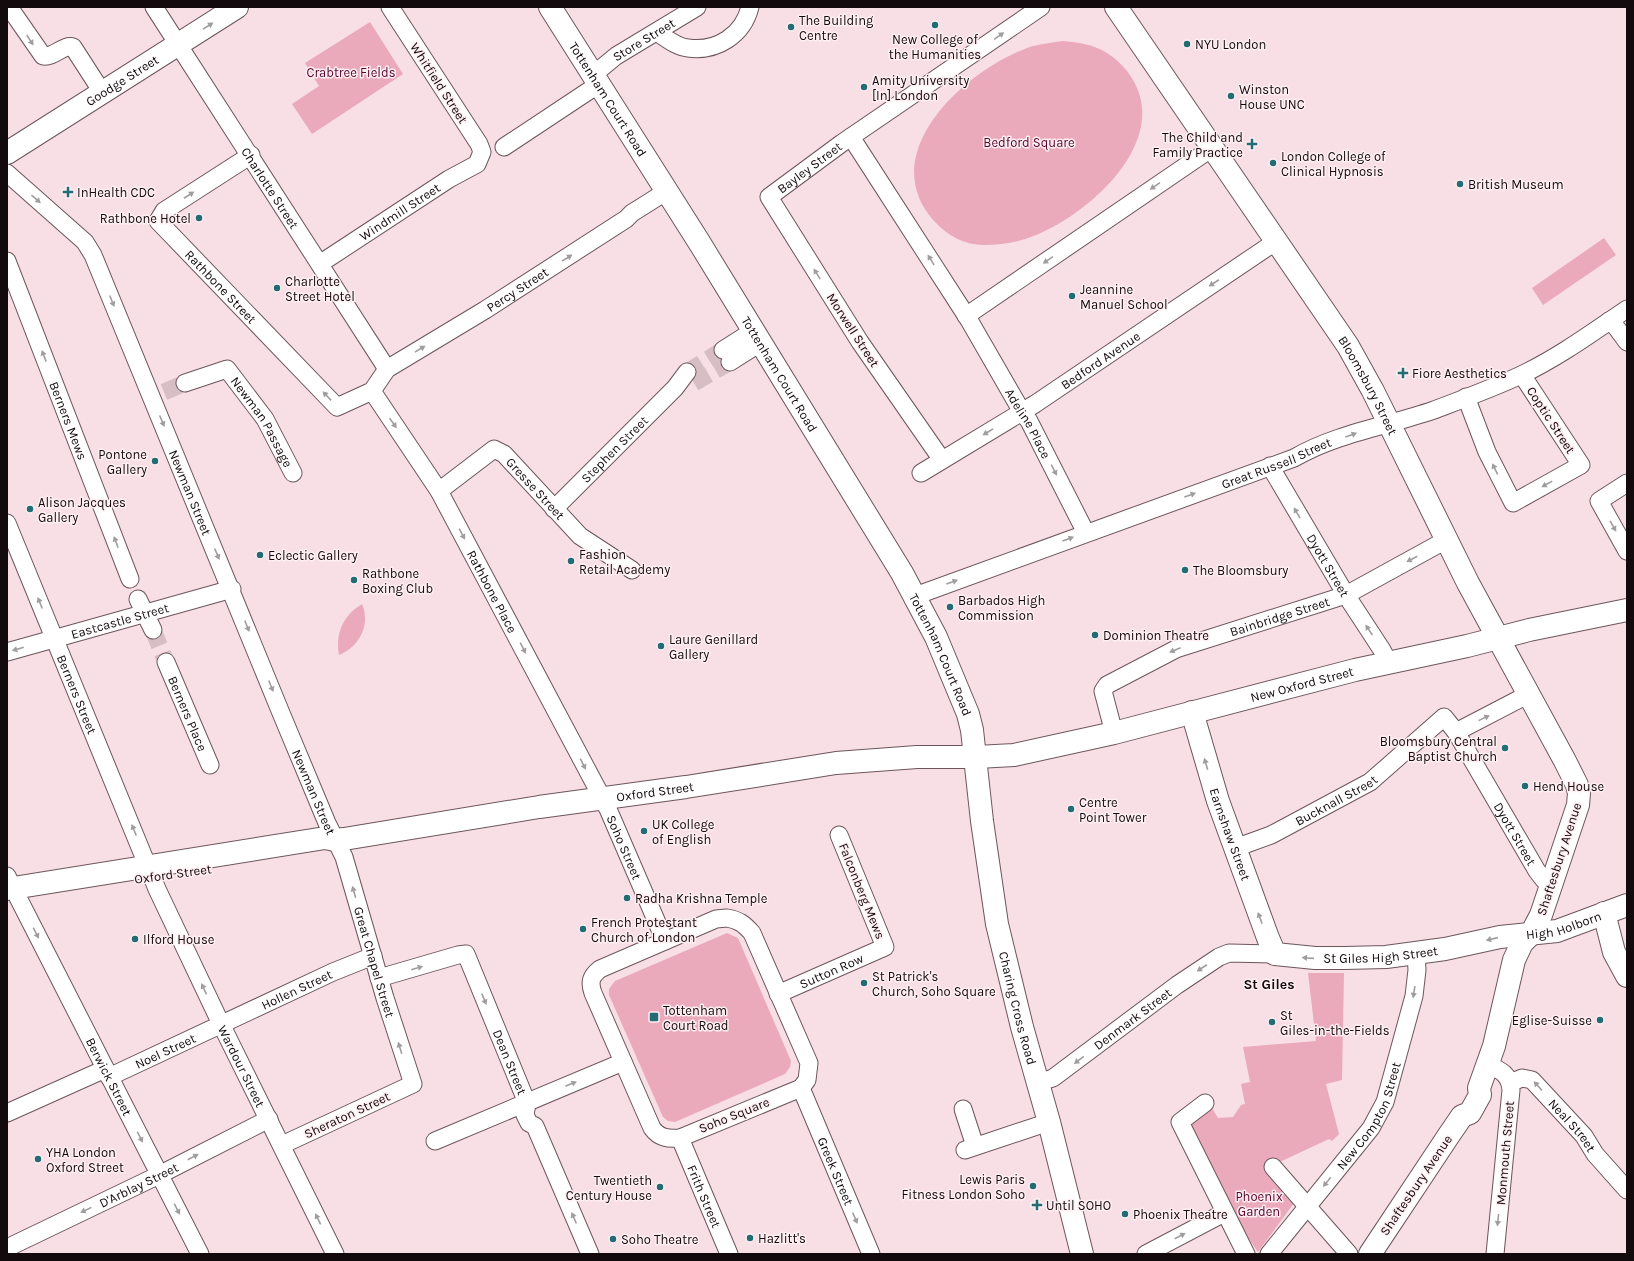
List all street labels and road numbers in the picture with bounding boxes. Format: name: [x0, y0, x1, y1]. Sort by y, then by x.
street label: Store Street: [610, 15, 677, 64]
street label: Tottenham Court Road: [566, 39, 650, 159]
street label: Whitfield Street: [407, 40, 471, 126]
street label: Goodge Street: [83, 51, 161, 109]
street label: Bayley Street: [774, 138, 845, 196]
street label: Charlotte Street: [239, 144, 302, 231]
street label: Windmill Street: [357, 180, 443, 243]
street label: Rathbone Street: [182, 247, 260, 326]
street label: Percy Street: [484, 264, 551, 315]
street label: Morwell Street: [824, 290, 882, 370]
street label: Tottenham Court Road: [739, 313, 821, 434]
street label: Bedford Avenue: [1058, 328, 1143, 392]
street label: Bloomsbury Street: [1336, 333, 1401, 437]
street label: Newman Passage: [228, 374, 296, 470]
street label: Berners Mews: [47, 379, 91, 462]
street label: Coptic Street: [1524, 384, 1578, 456]
street label: Adeline Place: [1002, 386, 1054, 461]
street label: Stephen Street: [578, 412, 651, 485]
street label: Great Russell Street: [1219, 434, 1333, 491]
street label: Newman Street: [166, 447, 215, 537]
street label: Gresse Street: [503, 454, 568, 522]
street label: Dyott Street: [1304, 531, 1353, 599]
street label: Rathbone Place: [464, 547, 521, 636]
street label: Tottenham Court Road: [907, 591, 975, 718]
street label: Bainbridge Street: [1228, 593, 1331, 639]
street label: Eastcastle Street: [69, 600, 170, 641]
street label: Berners Street: [54, 652, 100, 736]
street label: New Oxford Street: [1249, 663, 1355, 705]
street label: Berners Place: [165, 674, 211, 754]
street label: Newman Street: [290, 747, 339, 837]
street label: Bucknall Street: [1292, 772, 1380, 828]
street label: Oxford Street: [615, 778, 695, 804]
street label: Earnshaw Street: [1207, 786, 1254, 882]
street label: Dyott Street: [1491, 800, 1540, 868]
street label: Shaftesbury Avenue: [1534, 800, 1584, 917]
street label: Soho Street: [604, 813, 645, 882]
street label: Falconberg Mews: [836, 841, 888, 941]
street label: Oxford Street: [133, 861, 213, 887]
street label: Great Chapel Street: [351, 905, 398, 1019]
street label: High Holborn: [1525, 908, 1603, 942]
street label: St Giles High Street: [1323, 943, 1439, 966]
street label: Sutton Row: [797, 950, 866, 991]
street label: Charing Cross Road: [996, 950, 1040, 1066]
street label: Hollen Street: [259, 966, 334, 1012]
street label: Denmark Street: [1091, 984, 1174, 1052]
street label: Wardour Street: [215, 1023, 268, 1110]
street label: Dean Street: [490, 1027, 530, 1097]
street label: Noel Street: [132, 1030, 198, 1071]
street label: Berwick Street: [83, 1035, 136, 1118]
street label: New Compton Street: [1333, 1060, 1403, 1172]
street label: Sheraton Street: [302, 1089, 392, 1141]
street label: Soho Square: [696, 1094, 772, 1137]
street label: Neal Street: [1546, 1096, 1599, 1155]
street label: Monmouth Street: [1493, 1100, 1517, 1206]
street label: Shaftesbury Avenue: [1377, 1132, 1455, 1238]
street label: Greek Street: [815, 1135, 857, 1207]
street label: D'Arblay Street: [97, 1159, 181, 1210]
street label: Frith Street: [685, 1162, 724, 1230]

